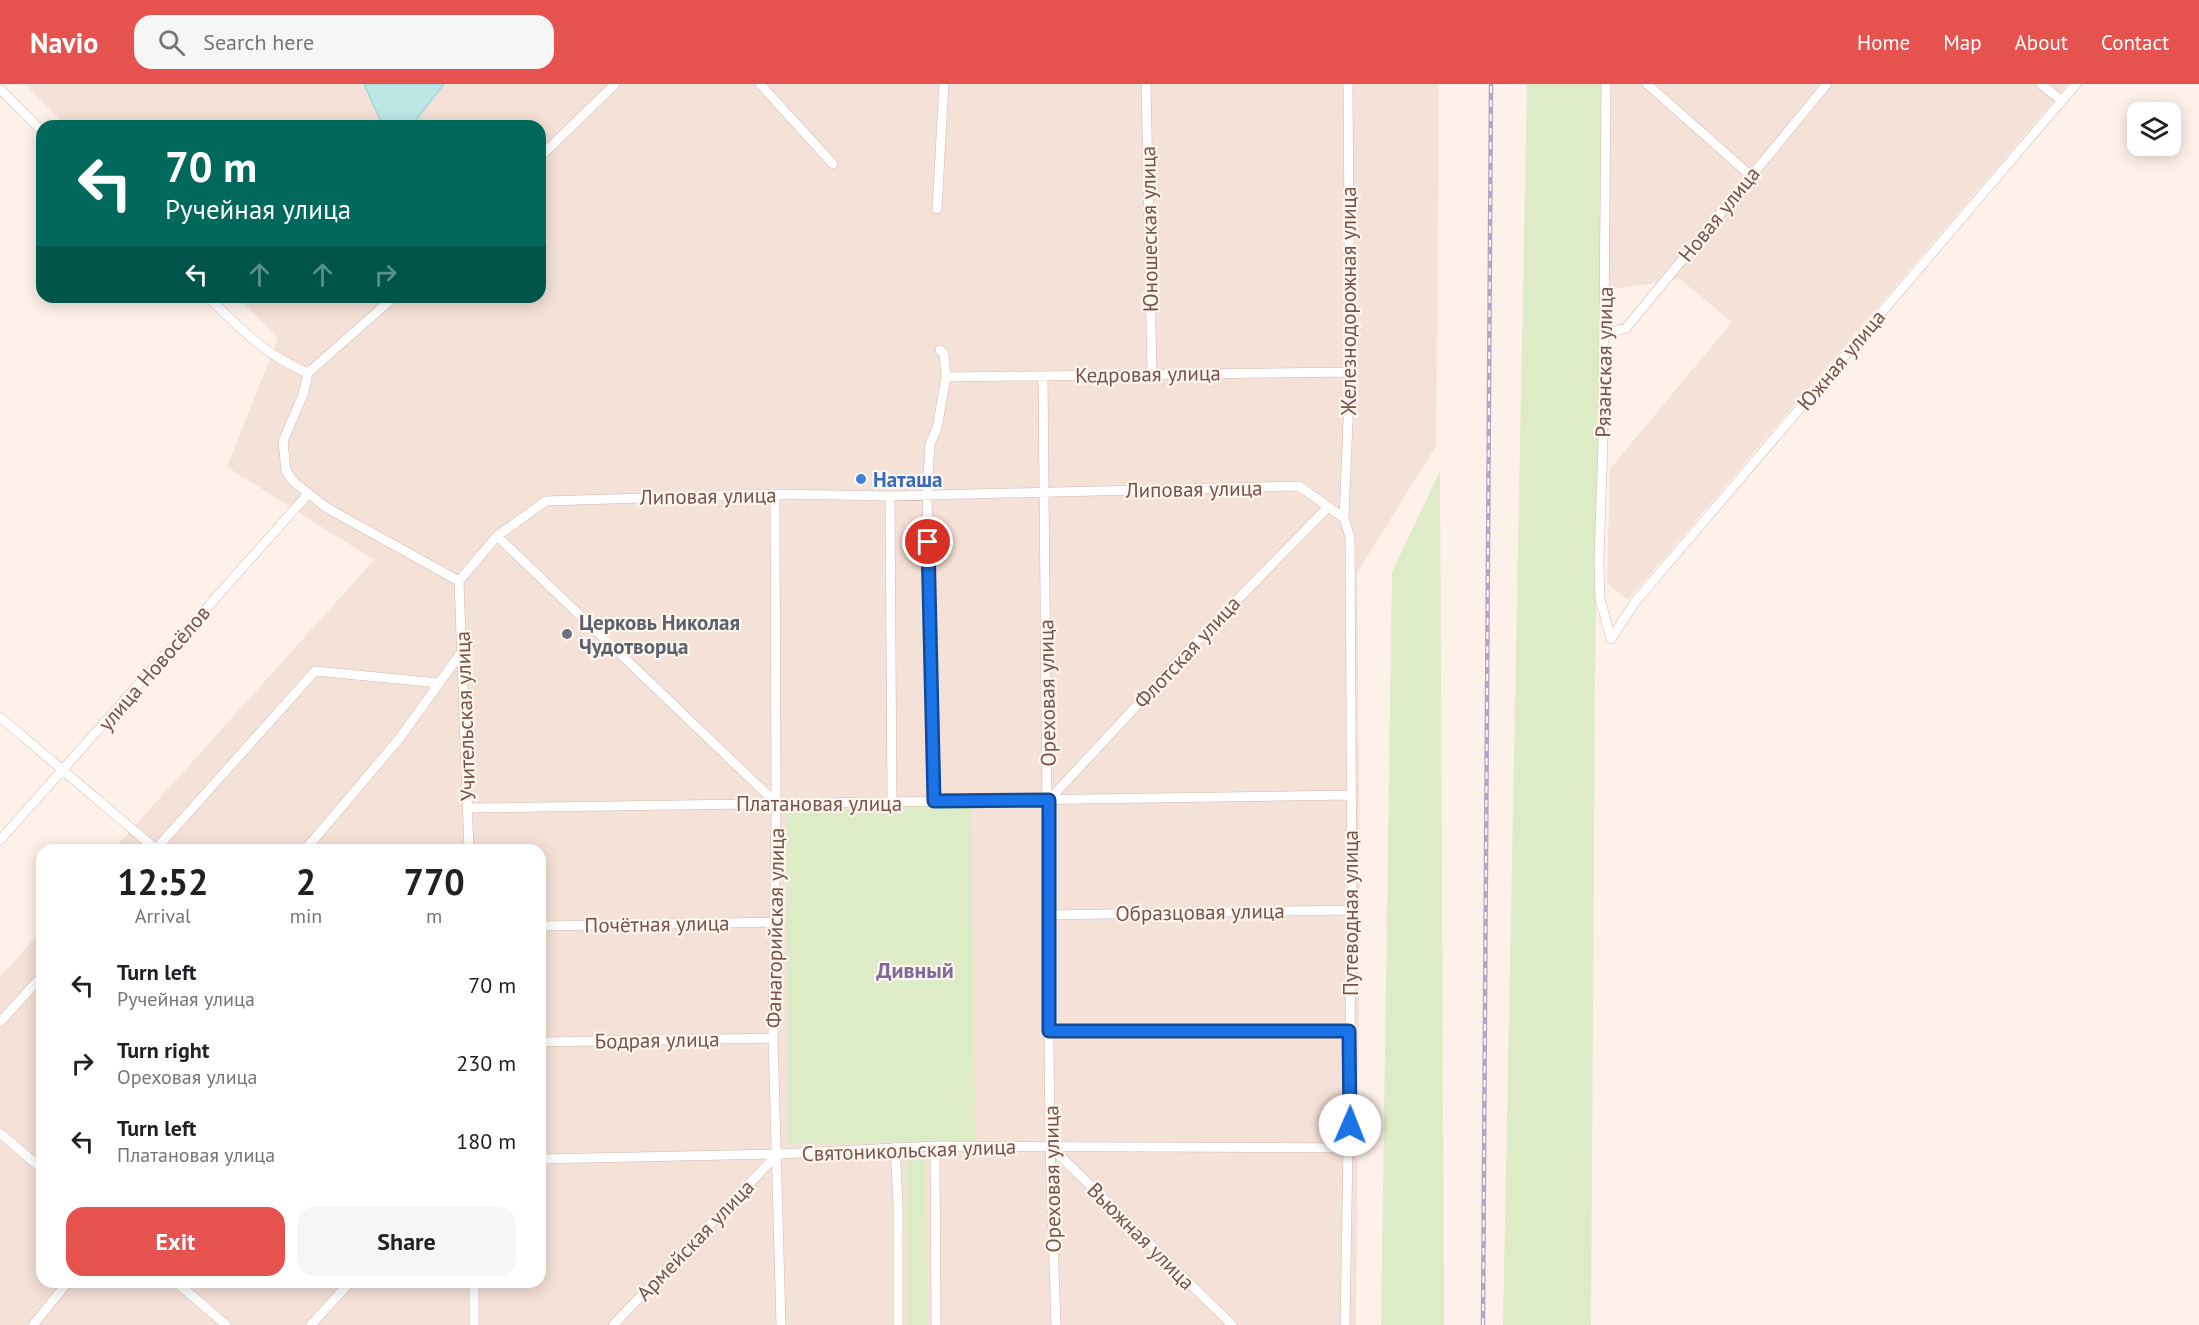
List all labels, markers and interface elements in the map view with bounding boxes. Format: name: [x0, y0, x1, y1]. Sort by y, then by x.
search box: [134, 15, 554, 69]
text: Navio: [30, 24, 98, 61]
icon: search: [155, 26, 188, 59]
text: Search here: [203, 28, 314, 56]
text: Home: [1857, 29, 1910, 56]
text: Map: [1943, 29, 1982, 56]
text: About: [2015, 29, 2068, 56]
text: Contact: [2101, 29, 2169, 56]
map controls: [2127, 102, 2181, 156]
button: layers: [2127, 102, 2181, 156]
text: 70 m: [165, 139, 257, 194]
icon: left: [66, 144, 144, 222]
street label: Юношеская улица: [1134, 146, 1164, 312]
street label: Новая улица: [1672, 161, 1766, 267]
street label: Железнодорожная улица: [1335, 186, 1362, 417]
text: Ручейная улица: [165, 192, 351, 226]
icon: left: [180, 258, 213, 291]
icon: ahead: [243, 258, 276, 291]
icon: ahead: [306, 258, 339, 291]
icon: right: [369, 258, 402, 291]
street label: Рязанская улица: [1589, 286, 1619, 438]
street label: Южная улица: [1791, 304, 1891, 416]
street label: Кедровая улица: [1075, 359, 1221, 389]
place label: Наташа: [873, 466, 943, 493]
marker: Наташа: [854, 472, 868, 486]
street label: Липовая улица: [1124, 474, 1263, 504]
street label: Липовая улица: [638, 481, 777, 511]
pin: [902, 516, 953, 567]
icon: arrive: [911, 525, 944, 558]
street label: Флотская улица: [1128, 590, 1246, 714]
street label: улица Новосёлов: [92, 600, 216, 736]
place label: Церковь Николая Чудотворца: [579, 609, 740, 660]
street label: Ореховая улица: [1032, 619, 1062, 767]
marker: Церковь Николая Чудотворца: [560, 627, 574, 641]
street label: Учительская улица: [449, 631, 481, 801]
street label: Платановая улица: [736, 790, 902, 817]
street label: Фанагорийская улица: [760, 828, 790, 1028]
street label: Путеводная улица: [1337, 830, 1364, 996]
text: 12:52: [117, 858, 209, 905]
text: 2: [296, 858, 316, 905]
text: 770: [404, 858, 465, 905]
street label: Образцовая улица: [1115, 897, 1285, 927]
text: Arrival: [135, 903, 191, 929]
text: min: [290, 903, 322, 929]
text: m: [426, 903, 442, 929]
street label: Почётная улица: [584, 909, 730, 939]
district label: Дивный: [876, 956, 954, 984]
text: Turn left: [117, 958, 197, 986]
icon: left: [66, 969, 99, 1002]
text: 70 m: [468, 971, 516, 999]
text: Ручейная улица: [117, 986, 255, 1012]
street label: Бодрая улица: [594, 1025, 720, 1055]
text: Turn right: [117, 1036, 209, 1064]
icon: right: [66, 1047, 99, 1080]
text: 230 m: [456, 1049, 516, 1077]
text: Ореховая улица: [117, 1064, 257, 1090]
position arrow: [1318, 1093, 1382, 1157]
street label: Ореховая улица: [1037, 1105, 1067, 1253]
text: Turn left: [117, 1114, 197, 1142]
icon: left: [66, 1125, 99, 1158]
text: 180 m: [456, 1127, 516, 1155]
street label: Святоникольская улица: [801, 1133, 1017, 1167]
text: Платановая улица: [117, 1142, 275, 1168]
street label: Армейская улица: [630, 1174, 760, 1306]
street label: Вьюжная улица: [1081, 1176, 1201, 1296]
button: Exit: [66, 1207, 285, 1276]
button: Share: [297, 1207, 516, 1276]

